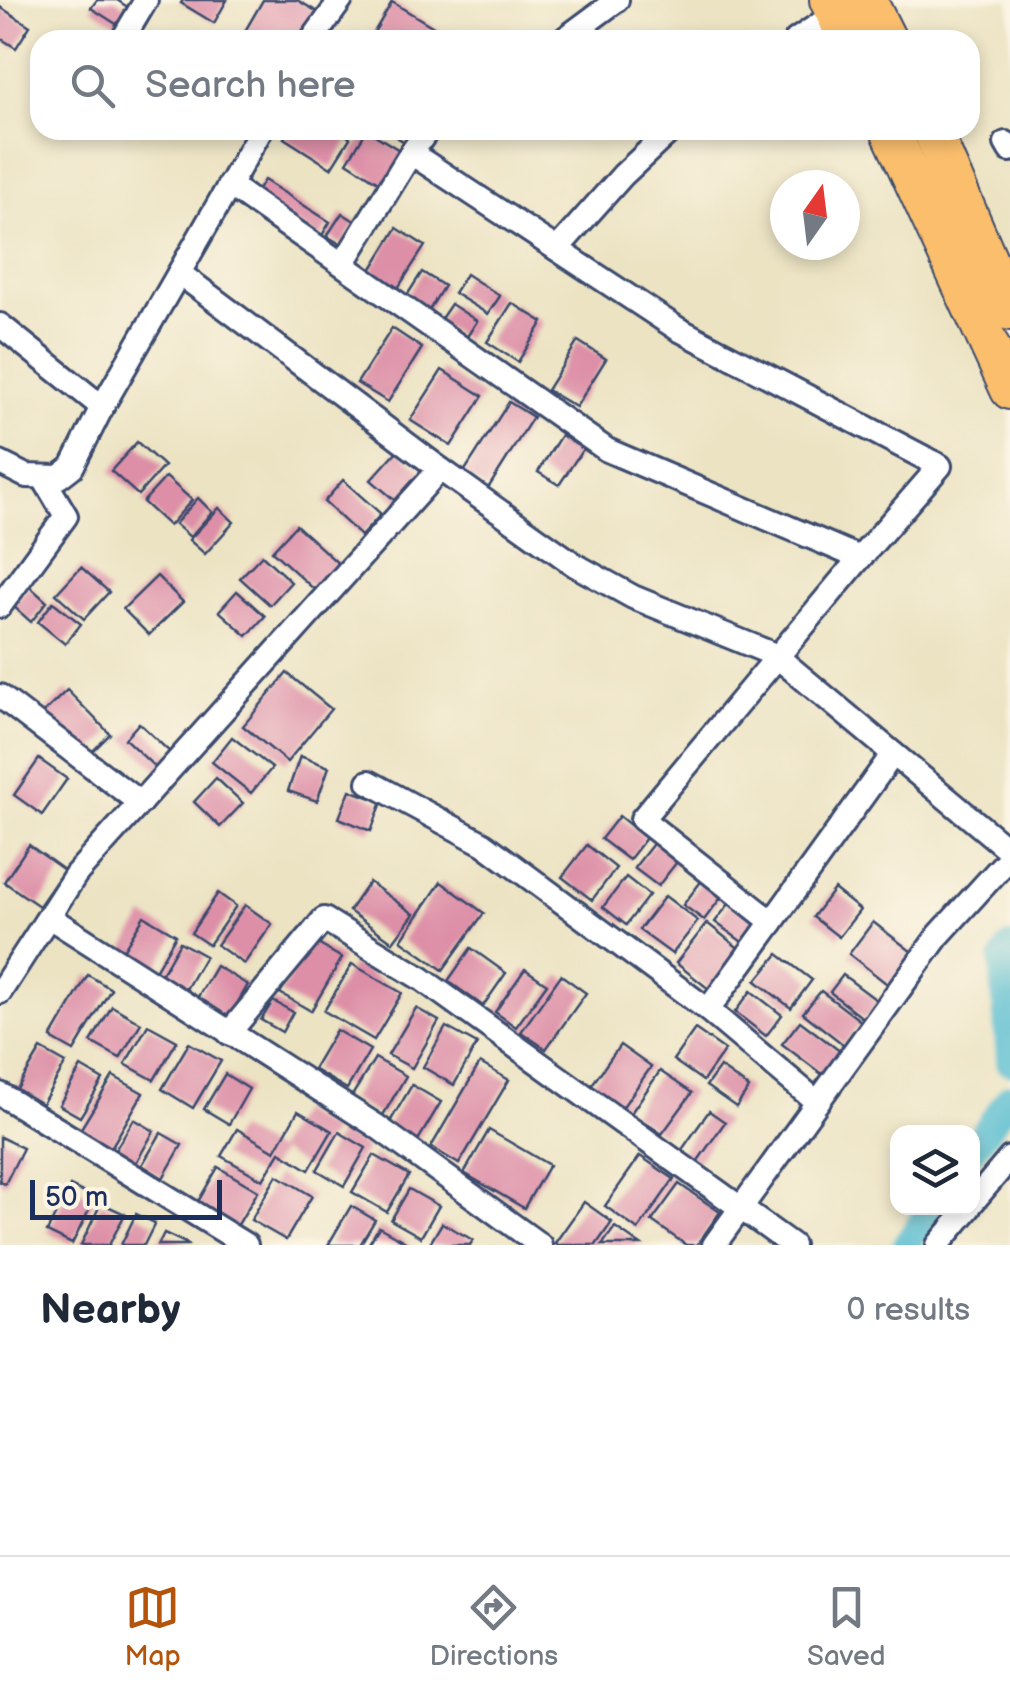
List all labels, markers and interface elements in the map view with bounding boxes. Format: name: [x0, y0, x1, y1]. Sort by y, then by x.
search box: [30, 30, 980, 140]
icon: search: [65, 58, 120, 113]
text: Search here: [145, 63, 356, 108]
north arrow: [770, 170, 860, 260]
map controls: [890, 1125, 980, 1215]
button: layers: [890, 1125, 980, 1215]
scale bar: [30, 1175, 222, 1220]
text: 50 m: [45, 1181, 108, 1214]
text: Nearby: [40, 1285, 180, 1336]
text: 0 results: [847, 1291, 970, 1330]
tab: Map: [124, 1580, 181, 1673]
tab: Directions: [429, 1580, 558, 1673]
tab: Saved: [807, 1580, 886, 1673]

